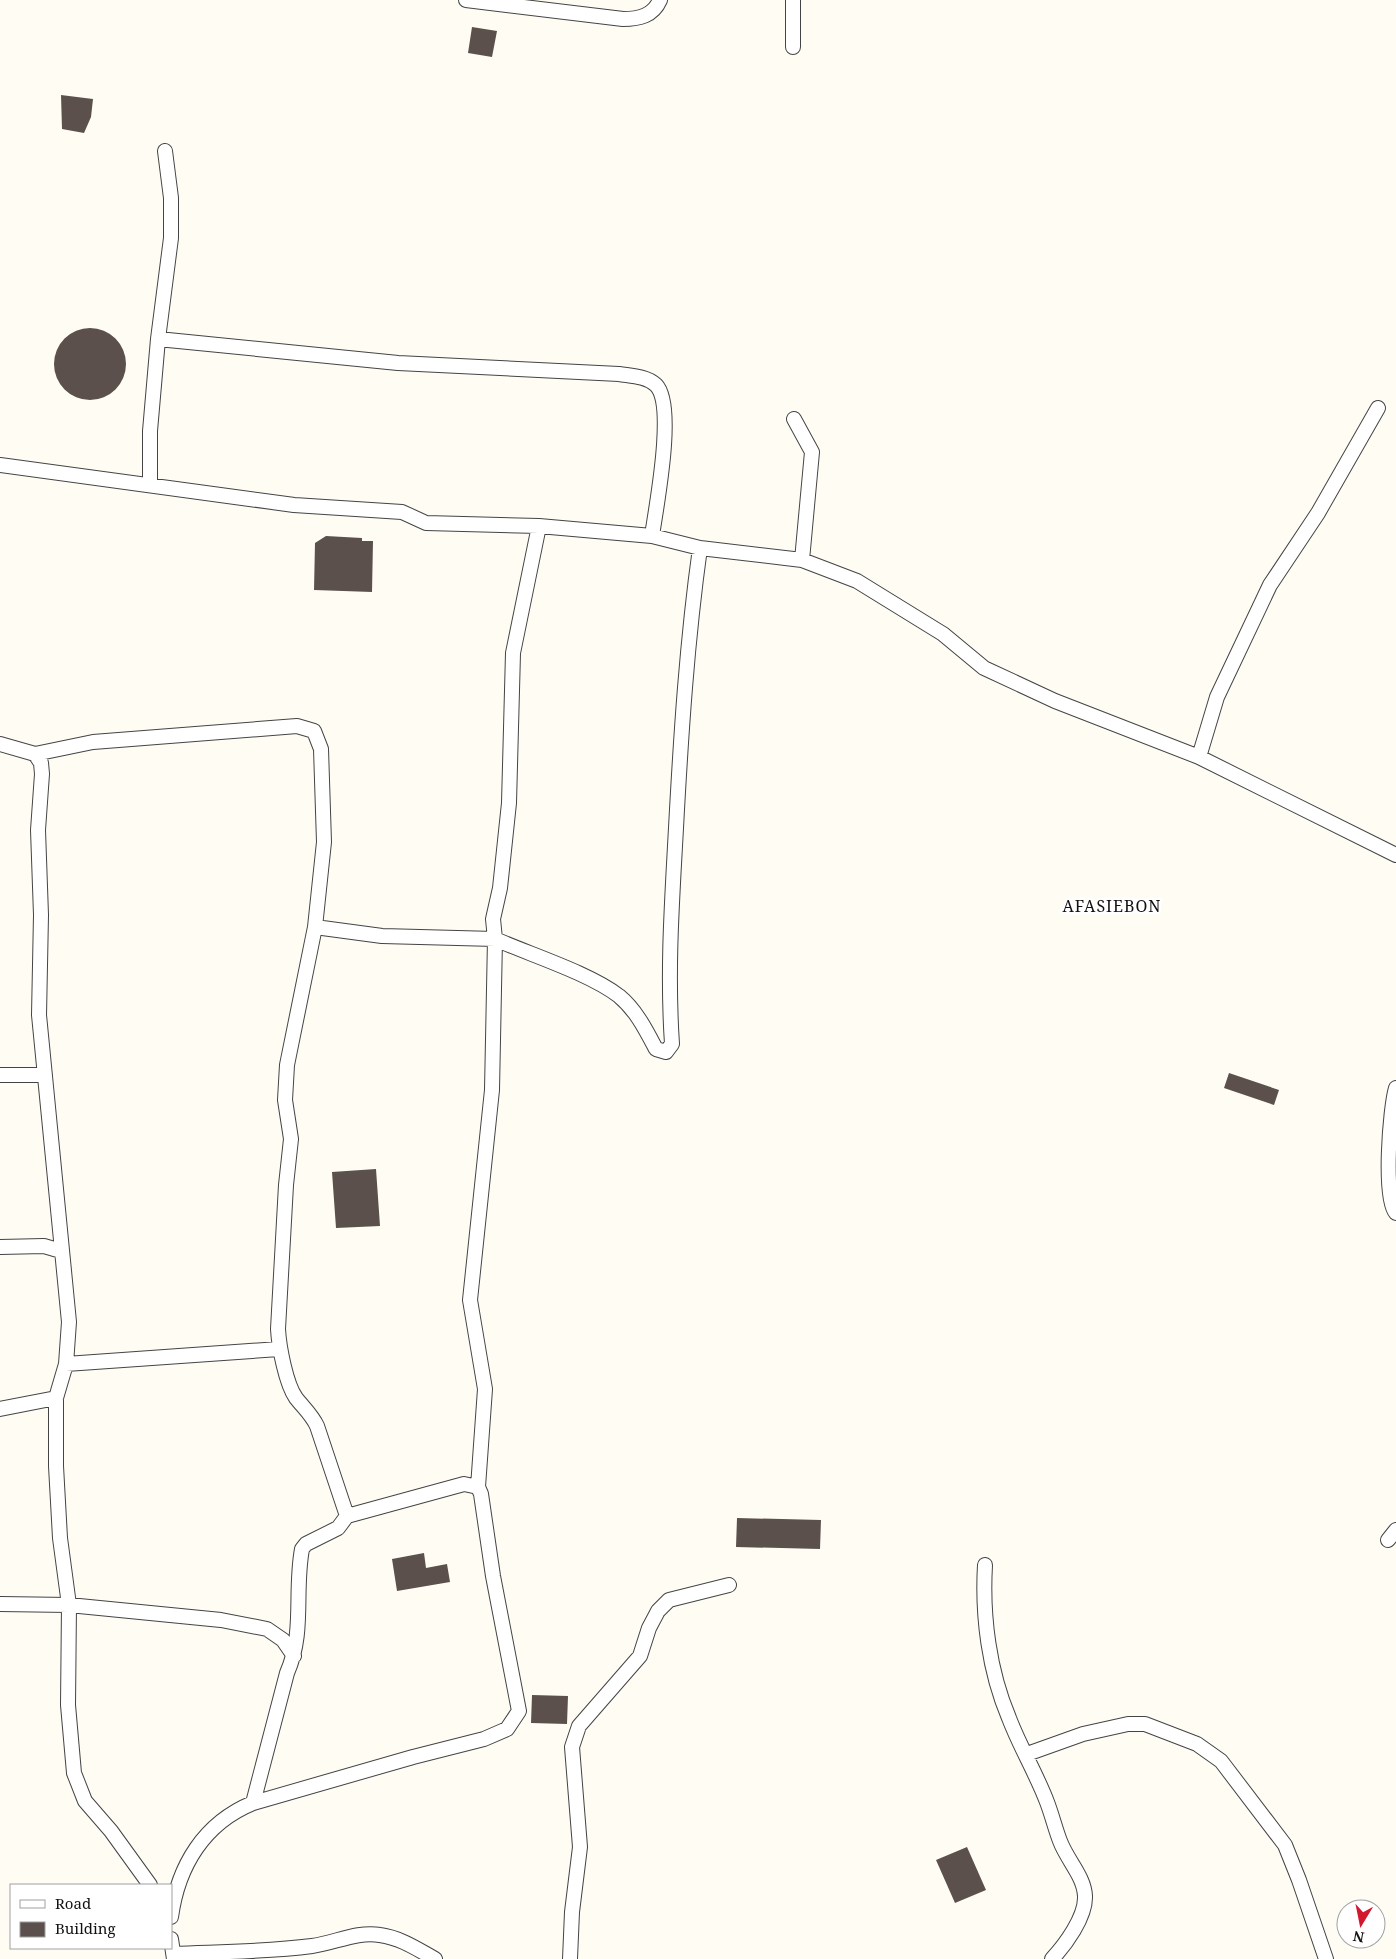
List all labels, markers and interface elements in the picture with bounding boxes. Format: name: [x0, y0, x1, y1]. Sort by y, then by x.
district label: AFASIEBON: [1063, 895, 1161, 917]
legend: [10, 1884, 172, 1949]
text: Road: [55, 1893, 91, 1913]
north arrow: [1336, 1899, 1386, 1949]
text: Building: [55, 1918, 116, 1938]
text: N: [1352, 1927, 1366, 1948]

